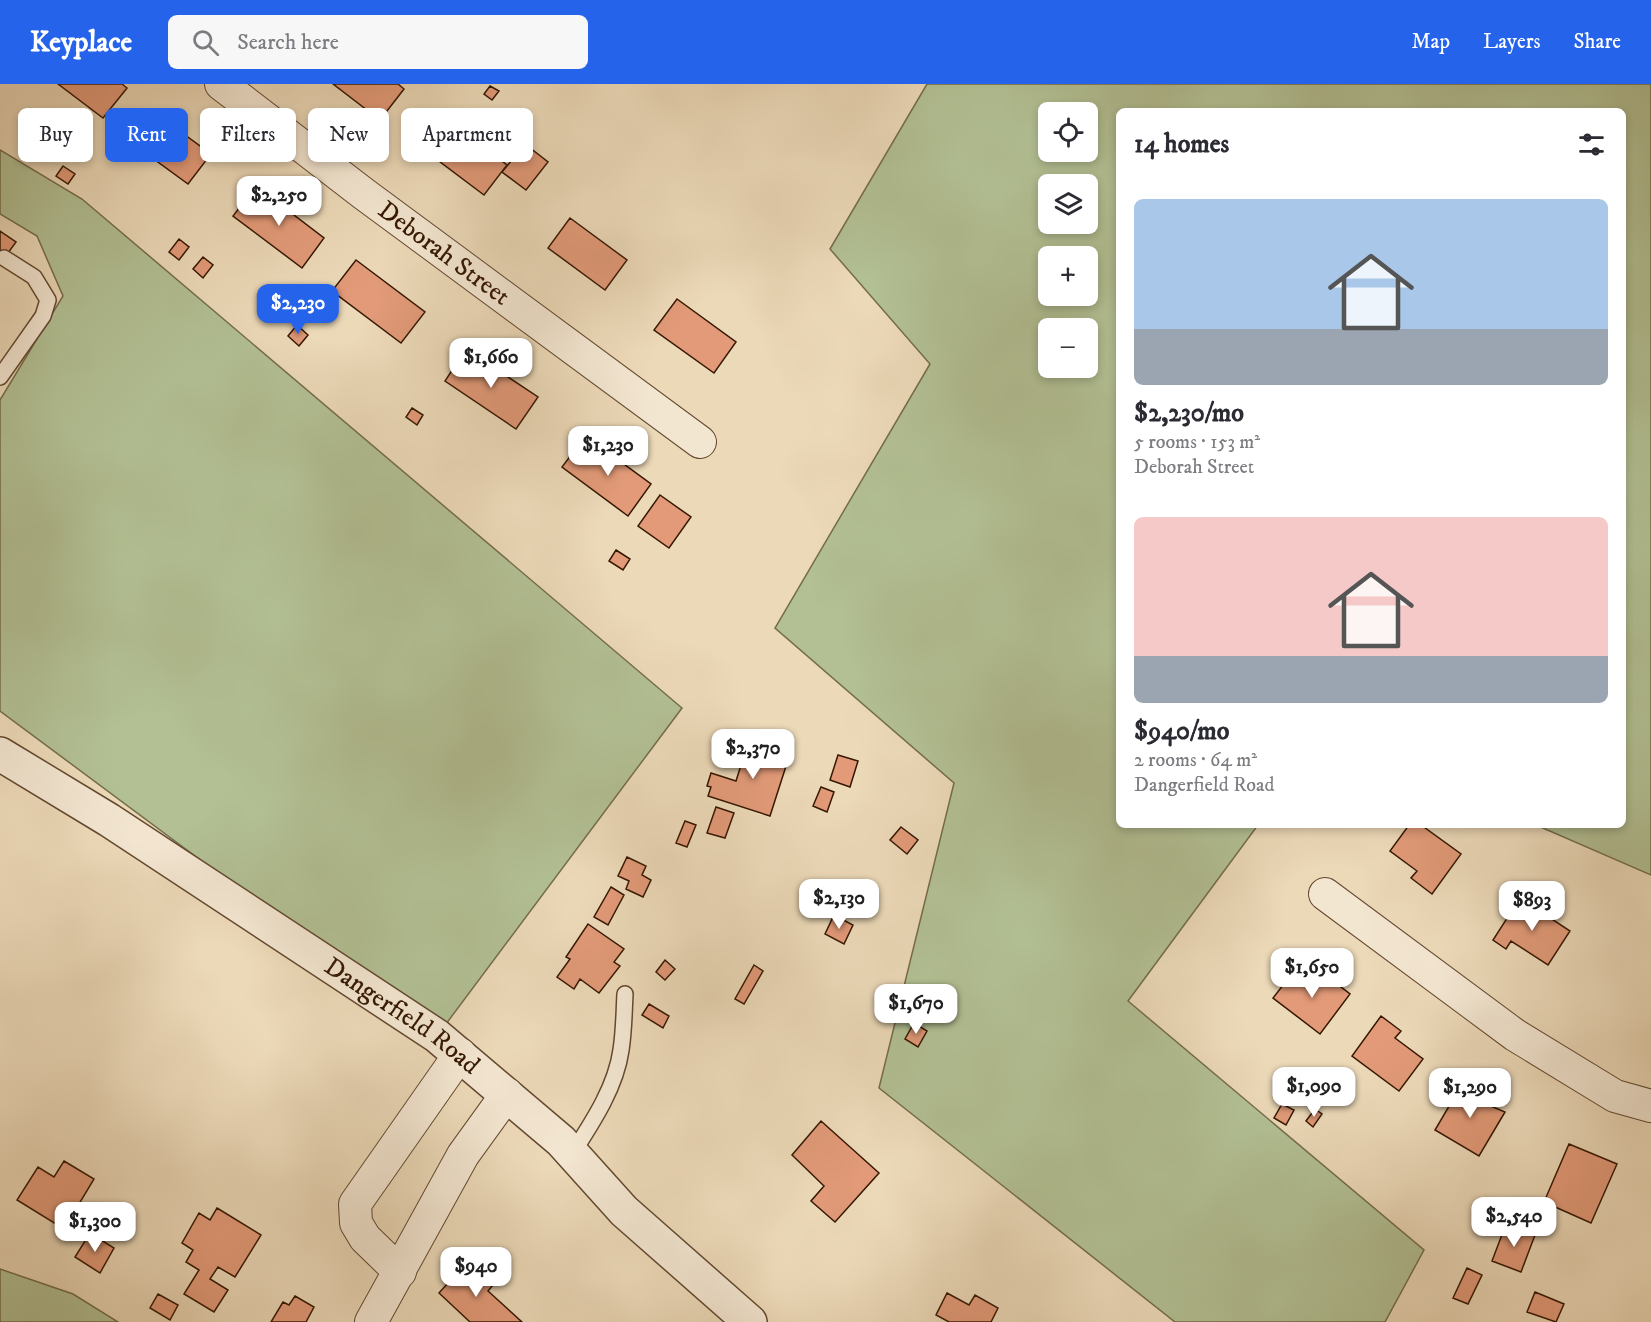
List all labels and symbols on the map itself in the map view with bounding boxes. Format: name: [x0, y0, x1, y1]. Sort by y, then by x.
pin: $2,250: [230, 176, 328, 227]
street label: Deborah Street: [371, 193, 517, 313]
pin: $2,230: [249, 284, 347, 335]
pin: $1,660: [442, 338, 540, 389]
pin: $1,230: [559, 426, 657, 477]
pin: $2,370: [704, 729, 802, 780]
pin: $2,130: [790, 879, 888, 930]
pin: $893: [1496, 881, 1568, 932]
pin: $1,650: [1263, 948, 1361, 999]
street label: Dangerfield Road: [318, 950, 487, 1082]
pin: $1,670: [867, 984, 965, 1035]
pin: $1,090: [1265, 1067, 1363, 1118]
pin: $1,290: [1421, 1068, 1519, 1119]
pin: $2,540: [1465, 1197, 1563, 1248]
pin: $1,300: [46, 1202, 144, 1253]
pin: $940: [440, 1247, 512, 1298]

